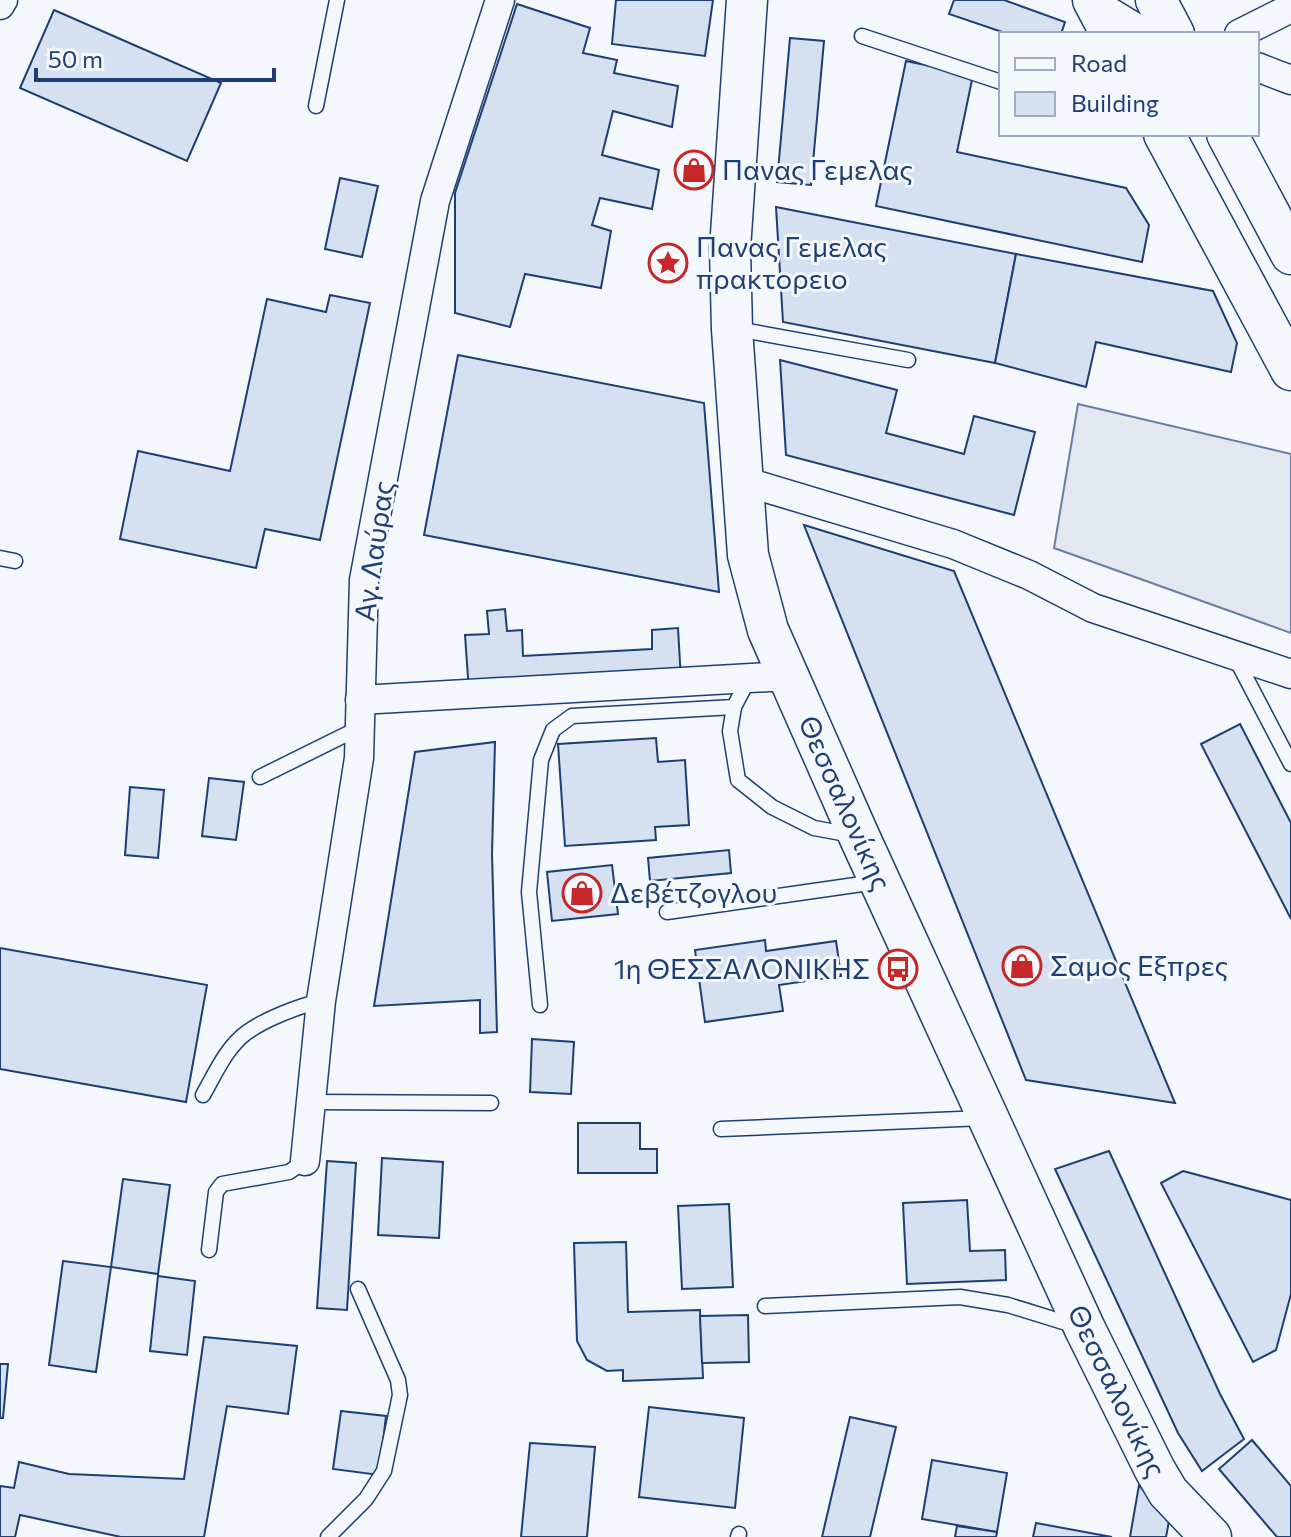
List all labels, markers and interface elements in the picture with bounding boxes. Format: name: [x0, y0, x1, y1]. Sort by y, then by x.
scale bar: [36, 32, 274, 82]
legend: [999, 32, 1259, 136]
text: 50 m: [48, 44, 103, 73]
text: Road: [1071, 48, 1127, 77]
text: Building: [1071, 88, 1159, 117]
shop icon: Πανας Γεμελας: [673, 149, 715, 191]
place label: Πανας Γεμελας: [722, 152, 913, 186]
place label: Πανας Γεμελας πρακτορειο: [696, 229, 887, 295]
place icon: Πανας Γεμελας πρακτορειο: [647, 242, 689, 284]
street label: Αγ. Λαύρας: [346, 478, 400, 623]
street label: Θεσσαλονίκης: [792, 710, 900, 895]
shop icon: Δεβέτζογλου: [561, 872, 603, 914]
place label: Δεβέτζογλου: [610, 875, 777, 909]
shop icon: Σαμος Εξπρες: [1001, 945, 1043, 987]
bus stop icon: 1η ΘΕΣΣΑΛΟΝΙΚΗΣ: [877, 948, 919, 990]
place label: Σαμος Εξπρες: [1050, 948, 1228, 982]
place label: 1η ΘΕΣΣΑΛΟΝΙΚΗΣ: [614, 951, 870, 985]
street label: Θεσσαλονίκης: [1061, 1299, 1174, 1482]

